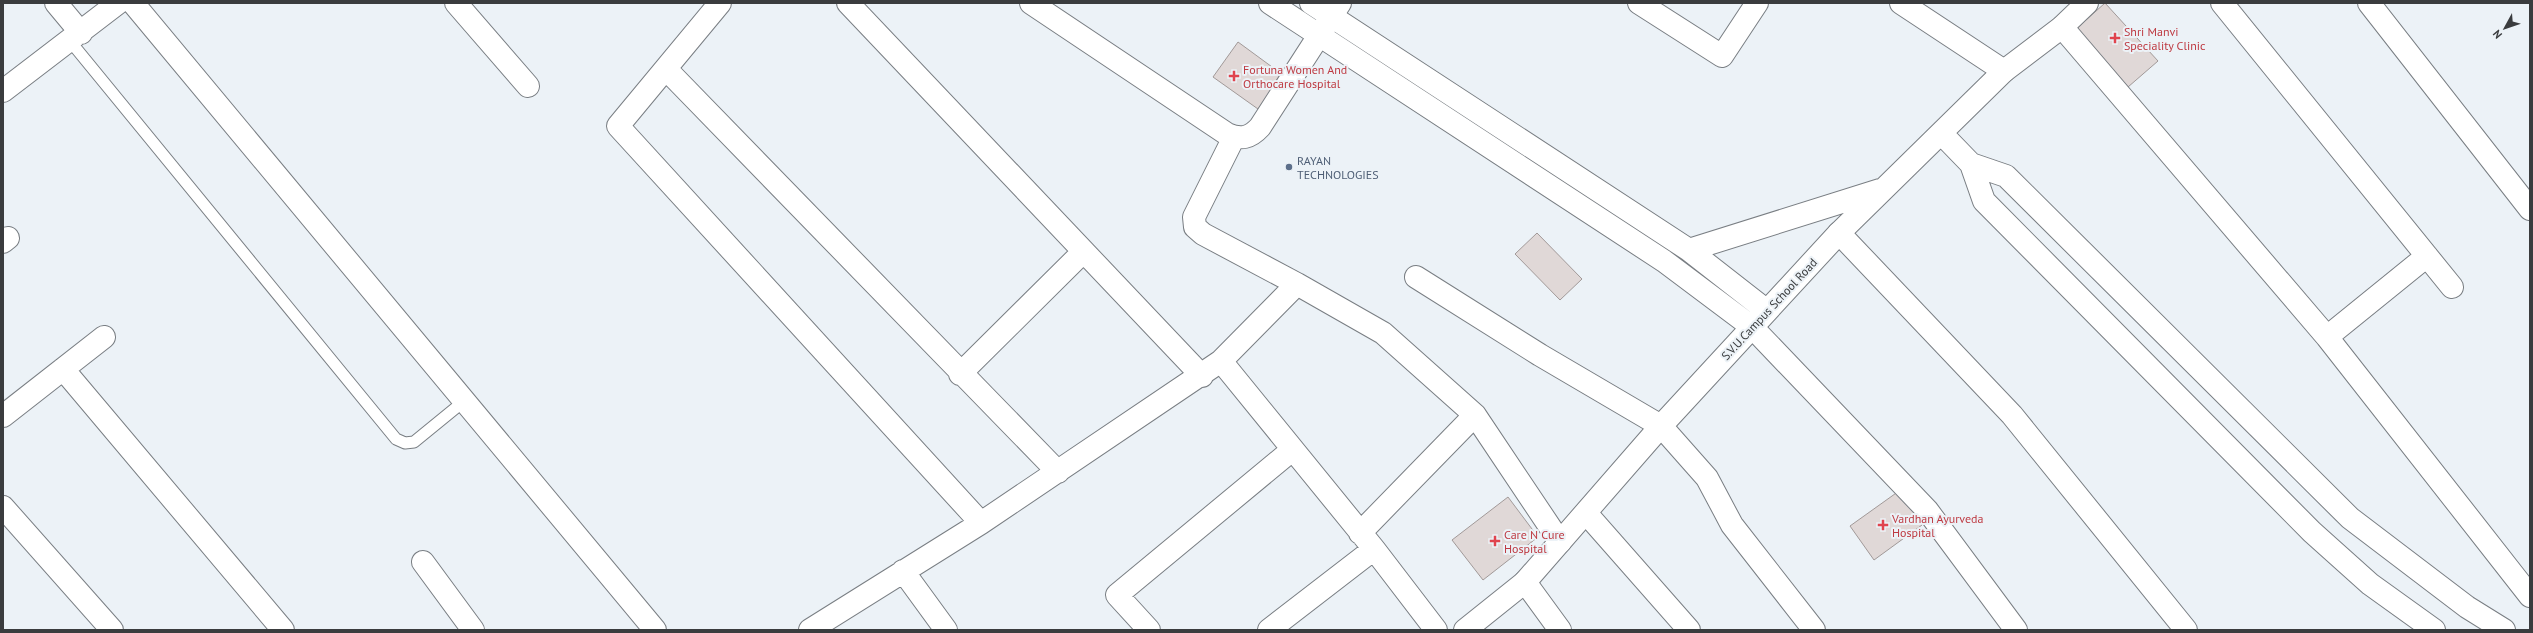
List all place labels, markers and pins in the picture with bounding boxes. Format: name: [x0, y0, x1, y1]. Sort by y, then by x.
place label: Shri Manvi Speciality Clinic: [2124, 24, 2206, 53]
marker: Shri Manvi Speciality Clinic: [2109, 32, 2121, 44]
place label: Fortuna Women And Orthocare Hospital: [1243, 62, 1347, 91]
marker: Fortuna Women And Orthocare Hospital: [1228, 70, 1240, 82]
place label: RAYAN TECHNOLOGIES: [1297, 153, 1379, 182]
marker: RAYAN TECHNOLOGIES: [1284, 162, 1294, 172]
place label: Vardhan Ayurveda Hospital: [1891, 511, 1984, 540]
marker: Vardhan Ayurveda Hospital: [1877, 519, 1889, 531]
place label: Care N Cure Hospital: [1504, 527, 1565, 556]
marker: Care N Cure Hospital: [1489, 535, 1501, 547]

